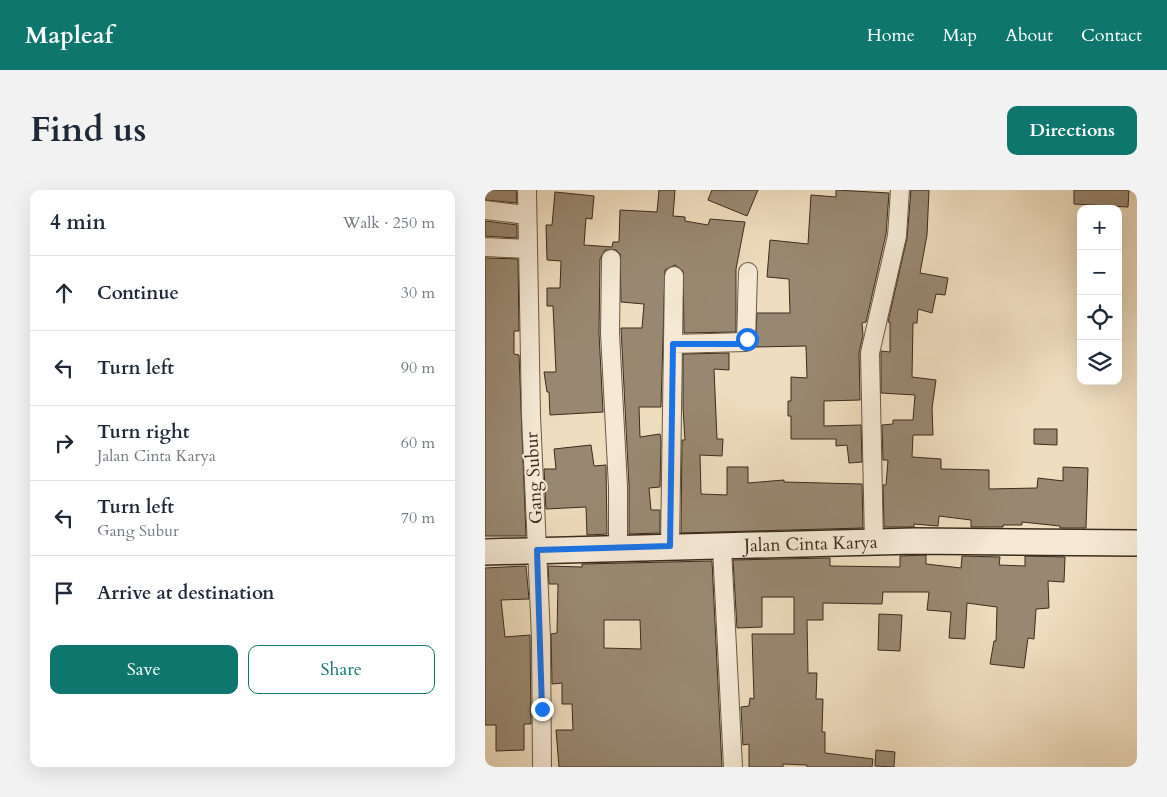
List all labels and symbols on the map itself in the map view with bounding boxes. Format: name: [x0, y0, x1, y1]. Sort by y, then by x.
route start: [736, 328, 759, 351]
street label: Gang Subur: [519, 431, 549, 525]
street label: Jalan Cinta Karya: [741, 529, 878, 558]
route end: [531, 698, 554, 721]

